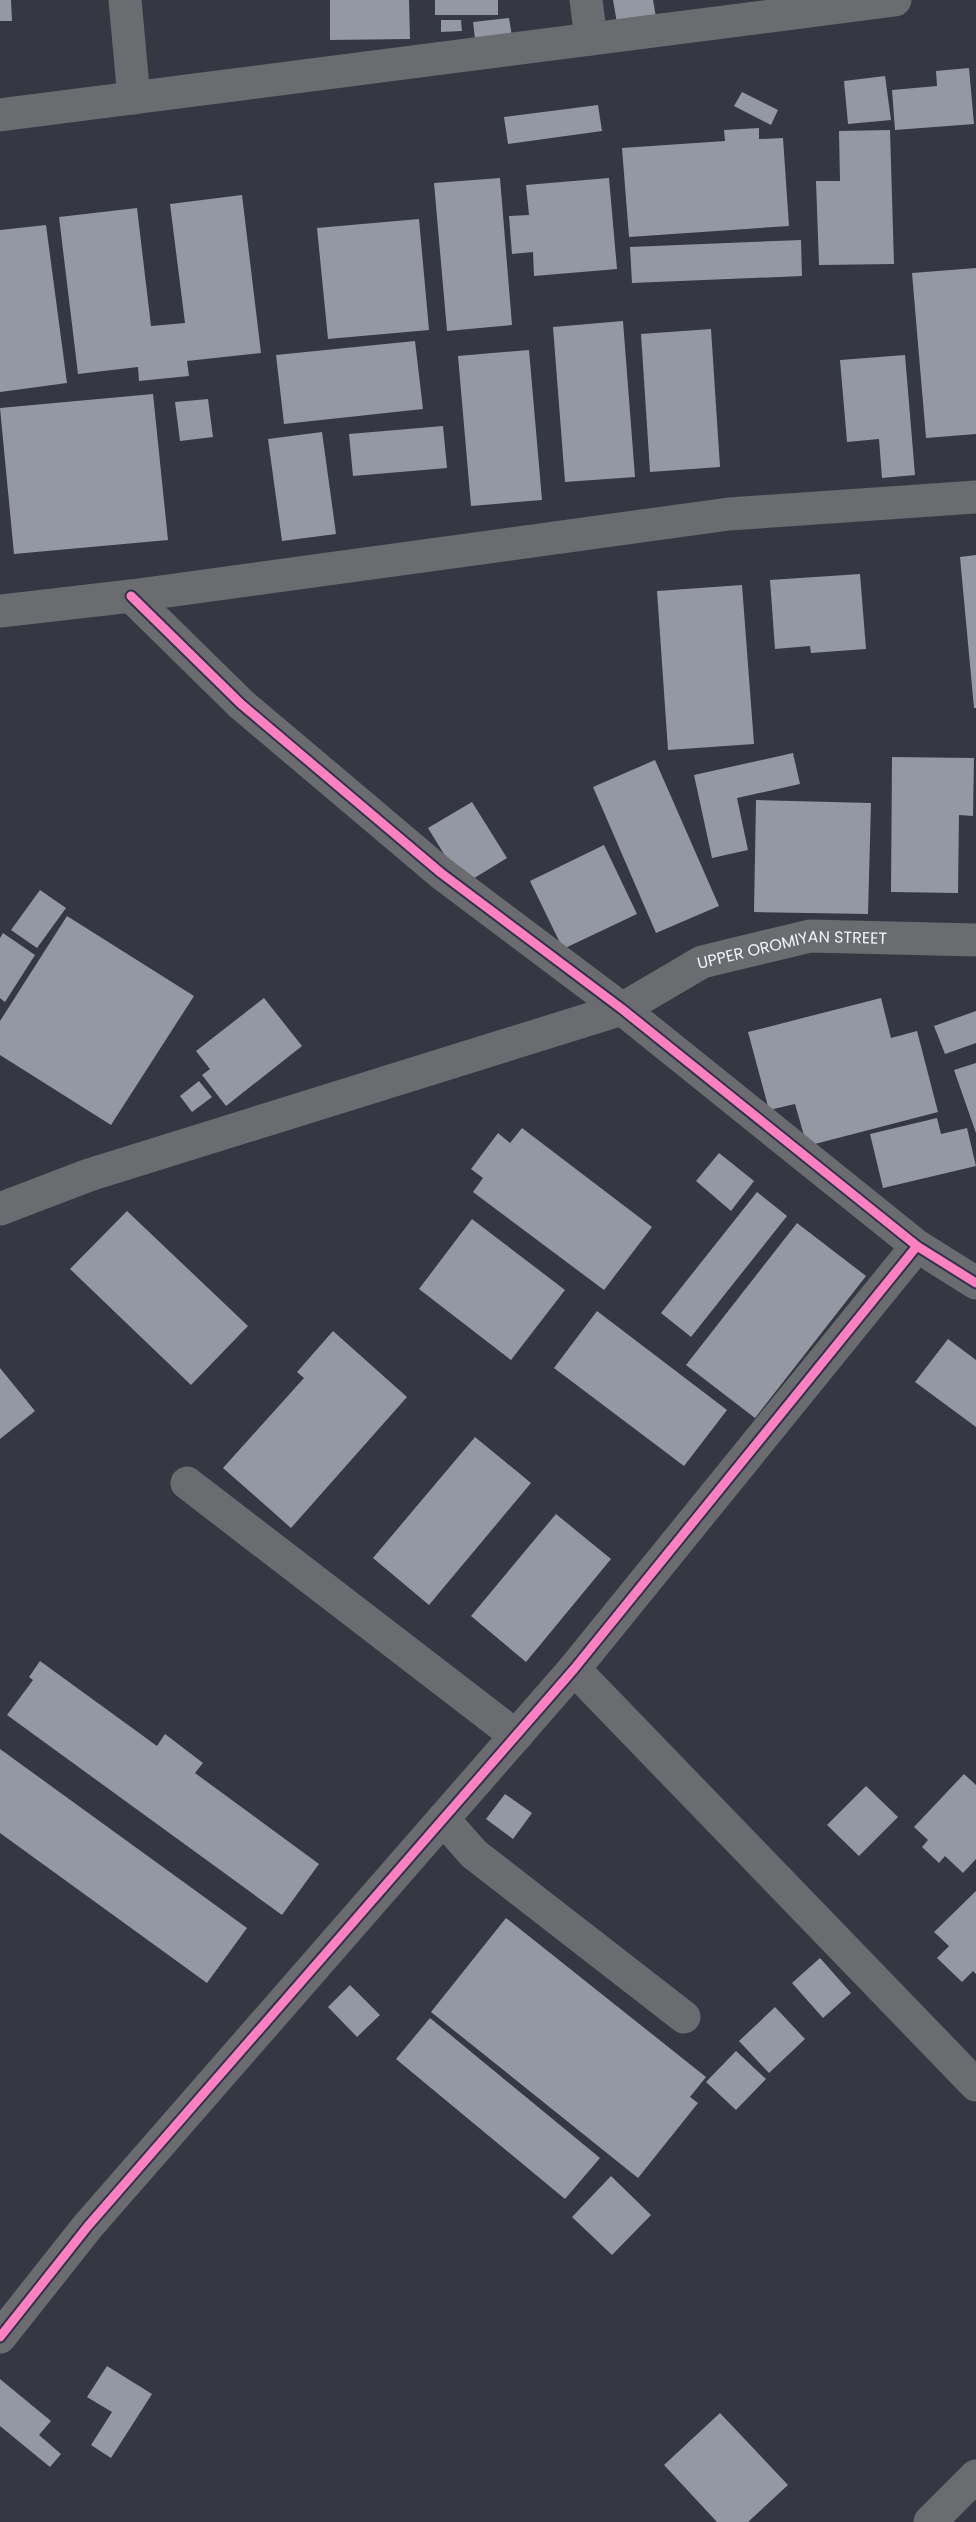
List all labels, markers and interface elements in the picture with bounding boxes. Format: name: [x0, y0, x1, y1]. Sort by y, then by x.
street label: UPPER OROMIYAN STREET: [695, 925, 888, 975]

